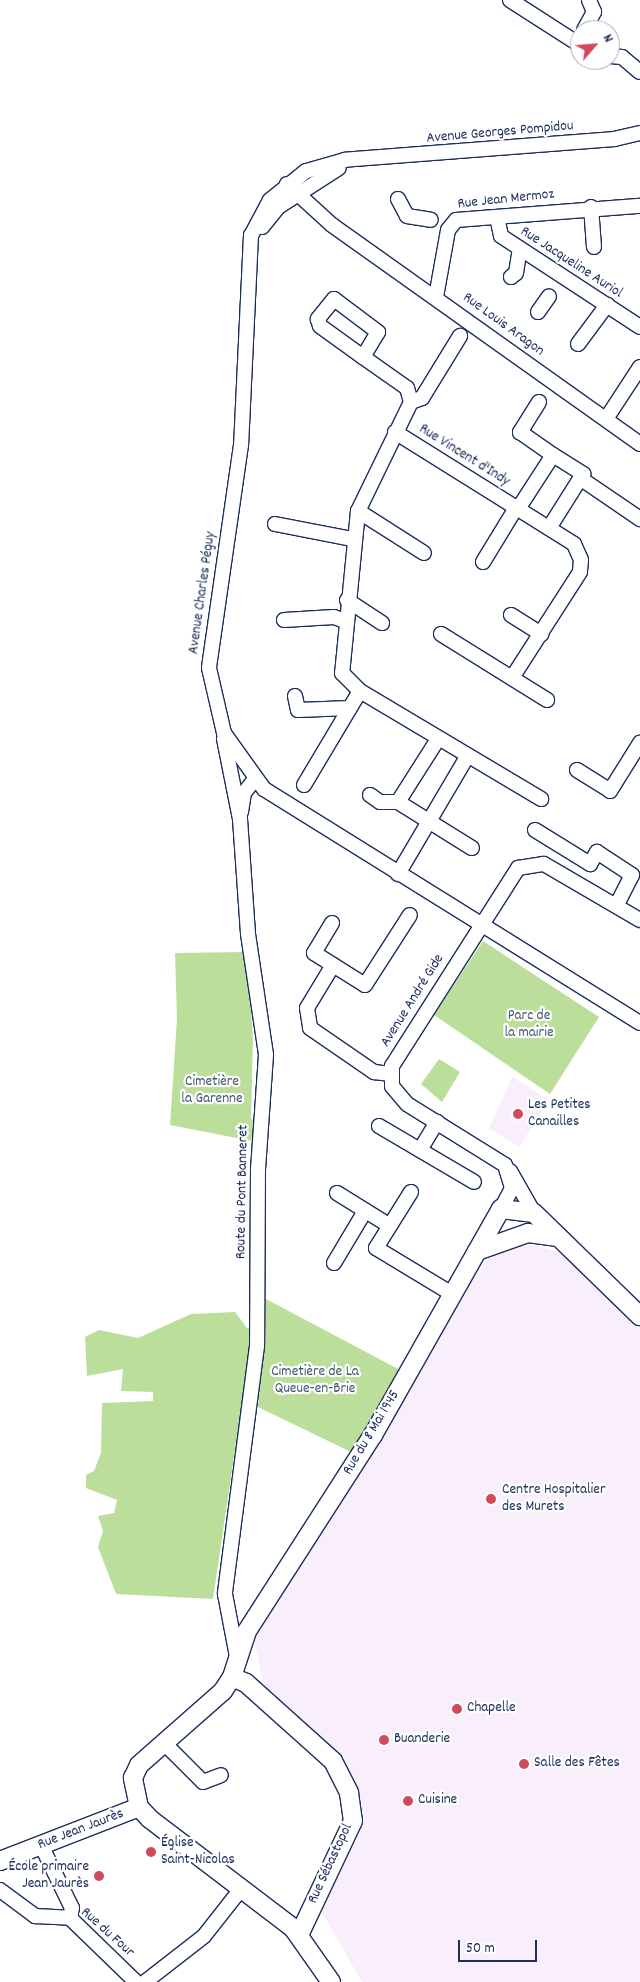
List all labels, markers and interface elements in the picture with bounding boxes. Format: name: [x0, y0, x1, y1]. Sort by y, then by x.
north arrow: [570, 20, 620, 70]
text: N: [597, 31, 618, 46]
street label: Avenue Georges Pompidou: [426, 118, 574, 148]
street label: Rue Jean Mermoz: [457, 186, 555, 214]
street label: Rue Jacqueline Auriol: [516, 223, 626, 303]
street label: Rue Louis Aragon: [459, 289, 547, 361]
street label: Rue Vincent d'Indy: [415, 421, 513, 491]
street label: Avenue Charles Péguy: [185, 531, 221, 655]
street label: Avenue André Gide: [377, 951, 449, 1051]
park label: Parc de la mairie: [504, 1007, 554, 1042]
park label: Cimetière la Garenne: [181, 1073, 243, 1108]
place label: Les Petites Canailles: [528, 1096, 591, 1131]
marker: Les Petites Canailles: [512, 1108, 524, 1120]
street label: Route du Pont Banneret: [233, 1125, 253, 1259]
park label: Cimetière de La Queue-en-Brie: [271, 1363, 359, 1398]
street label: Rue du 8 Mai 1945: [340, 1387, 404, 1479]
place label: Centre Hospitalier des Murets: [502, 1481, 605, 1516]
marker: Centre Hospitalier des Murets: [484, 1492, 498, 1506]
place label: Chapelle: [467, 1700, 516, 1718]
marker: Chapelle: [451, 1703, 463, 1715]
place label: Buanderie: [394, 1731, 450, 1749]
marker: Buanderie: [378, 1734, 390, 1746]
place label: Salle des Fêtes: [534, 1755, 620, 1773]
marker: Salle des Fêtes: [518, 1758, 530, 1770]
place label: Cuisine: [418, 1792, 457, 1810]
marker: Cuisine: [402, 1795, 414, 1807]
street label: Rue Jean Jaurès: [35, 1805, 127, 1855]
street label: Rue Sébastopol: [305, 1821, 357, 1907]
place label: Église Saint-Nicolas: [161, 1834, 235, 1869]
marker: Église Saint-Nicolas: [145, 1846, 157, 1858]
place label: École primaire Jean Jaurès: [8, 1858, 89, 1893]
marker: École primaire Jean Jaurès: [93, 1870, 105, 1882]
street label: Rue du Four: [76, 1904, 138, 1962]
scale bar: [460, 1930, 539, 1962]
text: 50 m: [466, 1938, 495, 1960]

